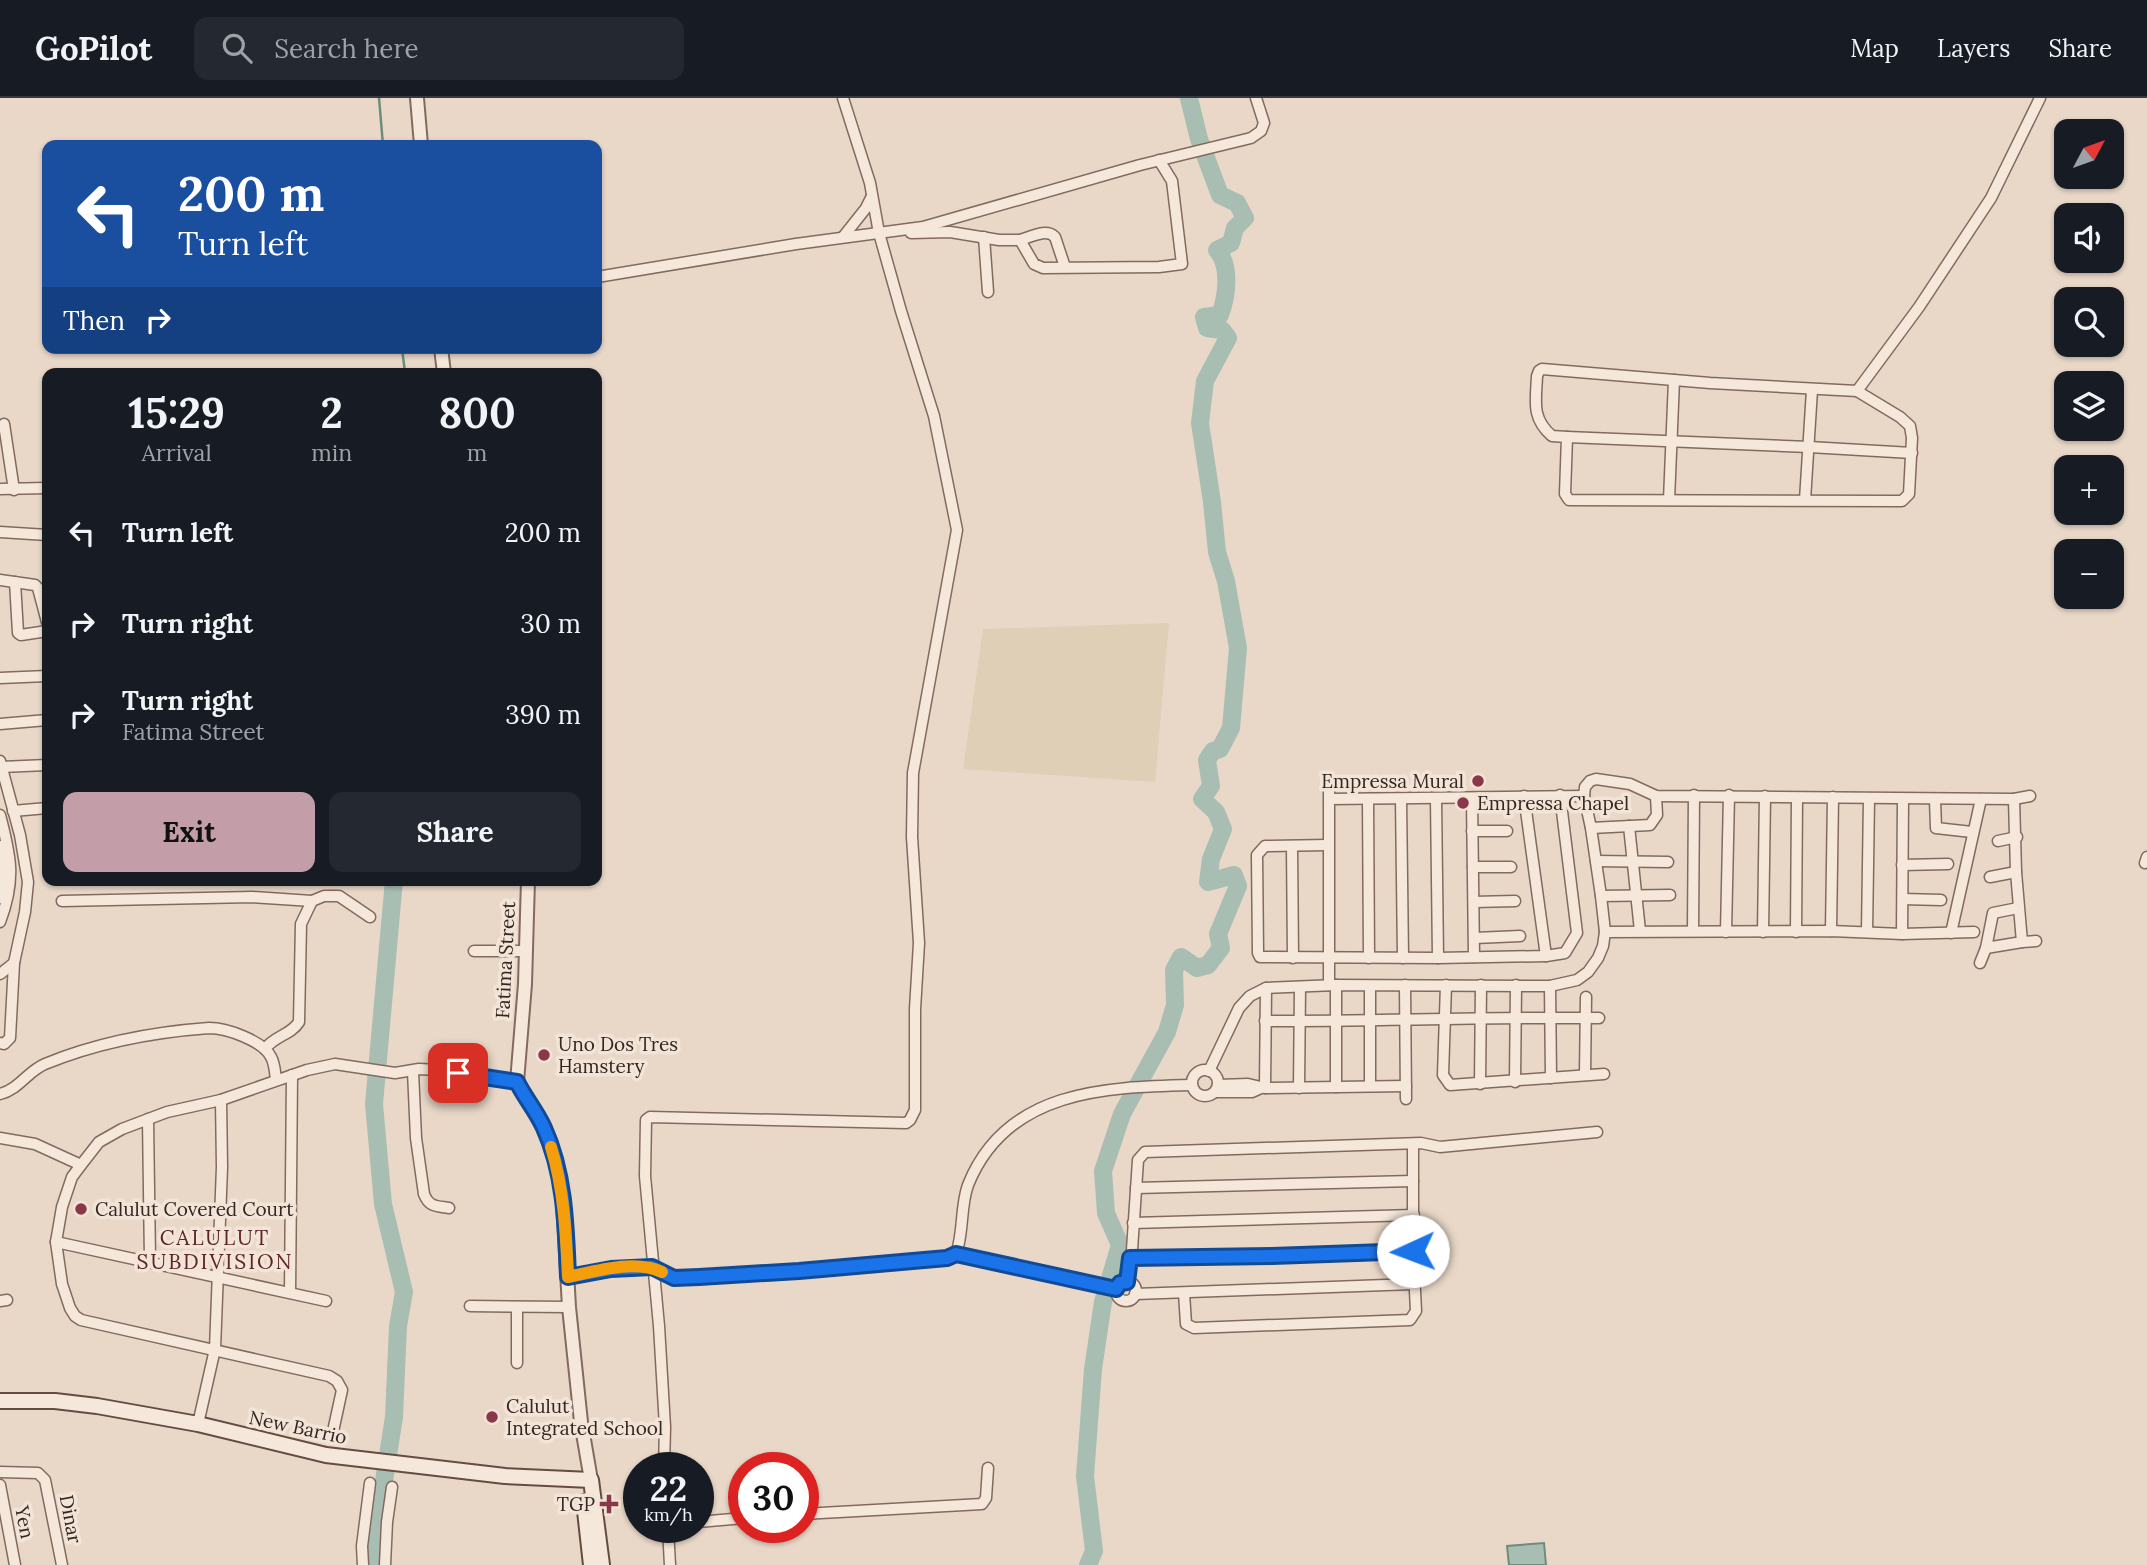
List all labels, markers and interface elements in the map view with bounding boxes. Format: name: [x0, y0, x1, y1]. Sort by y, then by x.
search box: [194, 17, 684, 80]
text: GoPilot: [35, 27, 152, 69]
icon: search: [218, 29, 256, 67]
text: Search here: [274, 32, 419, 65]
text: Map: [1850, 33, 1899, 64]
text: Layers: [1937, 33, 2010, 64]
text: Share: [2048, 33, 2112, 64]
north arrow: [2054, 119, 2124, 189]
map controls: [2054, 119, 2124, 609]
text: 200 m: [178, 162, 324, 224]
icon: left: [63, 168, 154, 259]
button: sound: [2054, 203, 2124, 273]
text: Turn left: [178, 223, 308, 264]
button: search: [2054, 287, 2124, 357]
icon: right: [139, 301, 177, 339]
text: Then: [63, 304, 125, 337]
button: layers: [2054, 371, 2124, 441]
text: 15:29: [128, 386, 225, 440]
text: 2: [320, 386, 343, 440]
text: 800: [438, 386, 516, 440]
text: Arrival: [141, 438, 212, 467]
text: min: [311, 438, 352, 467]
text: m: [467, 438, 487, 467]
button: +: [2054, 455, 2124, 525]
icon: left: [63, 514, 101, 552]
text: Turn left: [122, 516, 233, 549]
text: 200 m: [505, 516, 581, 549]
button: −: [2054, 539, 2124, 609]
icon: right: [63, 605, 101, 643]
text: Turn right: [122, 607, 253, 640]
text: 30 m: [520, 607, 581, 640]
text: Turn right: [122, 684, 253, 717]
icon: right: [63, 696, 101, 734]
text: 390 m: [505, 698, 581, 731]
text: Fatima Street: [122, 717, 264, 746]
place label: Empressa Mural: [1321, 769, 1464, 793]
marker: Empressa Mural: [1470, 773, 1486, 789]
place label: Empressa Chapel: [1477, 791, 1629, 815]
button: Exit: [63, 792, 315, 872]
button: Share: [329, 792, 581, 872]
marker: Empressa Chapel: [1455, 795, 1471, 811]
street label: Fatima Street: [490, 900, 520, 1019]
place label: Uno Dos Tres Hamstery: [558, 1032, 678, 1078]
pin: [428, 1043, 488, 1103]
marker: Uno Dos Tres Hamstery: [536, 1047, 552, 1063]
icon: arrive: [439, 1054, 477, 1092]
place label: Calulut Covered Court: [95, 1197, 294, 1221]
marker: Calulut Covered Court: [73, 1201, 89, 1217]
position arrow: [1376, 1214, 1450, 1288]
district label: CALULUT SUBDIVISION: [136, 1224, 294, 1275]
place label: Calulut Integrated School: [506, 1394, 663, 1440]
street label: New Barrio: [247, 1405, 349, 1449]
marker: Calulut Integrated School: [484, 1409, 500, 1425]
speed limit sign: 30: [728, 1452, 819, 1543]
text: 22: [650, 1466, 687, 1511]
place label: TGP: [557, 1492, 595, 1516]
street label: Dinar: [55, 1493, 88, 1546]
marker: TGP: [601, 1496, 617, 1512]
street label: Yen: [10, 1503, 40, 1540]
text: km/h: [644, 1503, 693, 1526]

